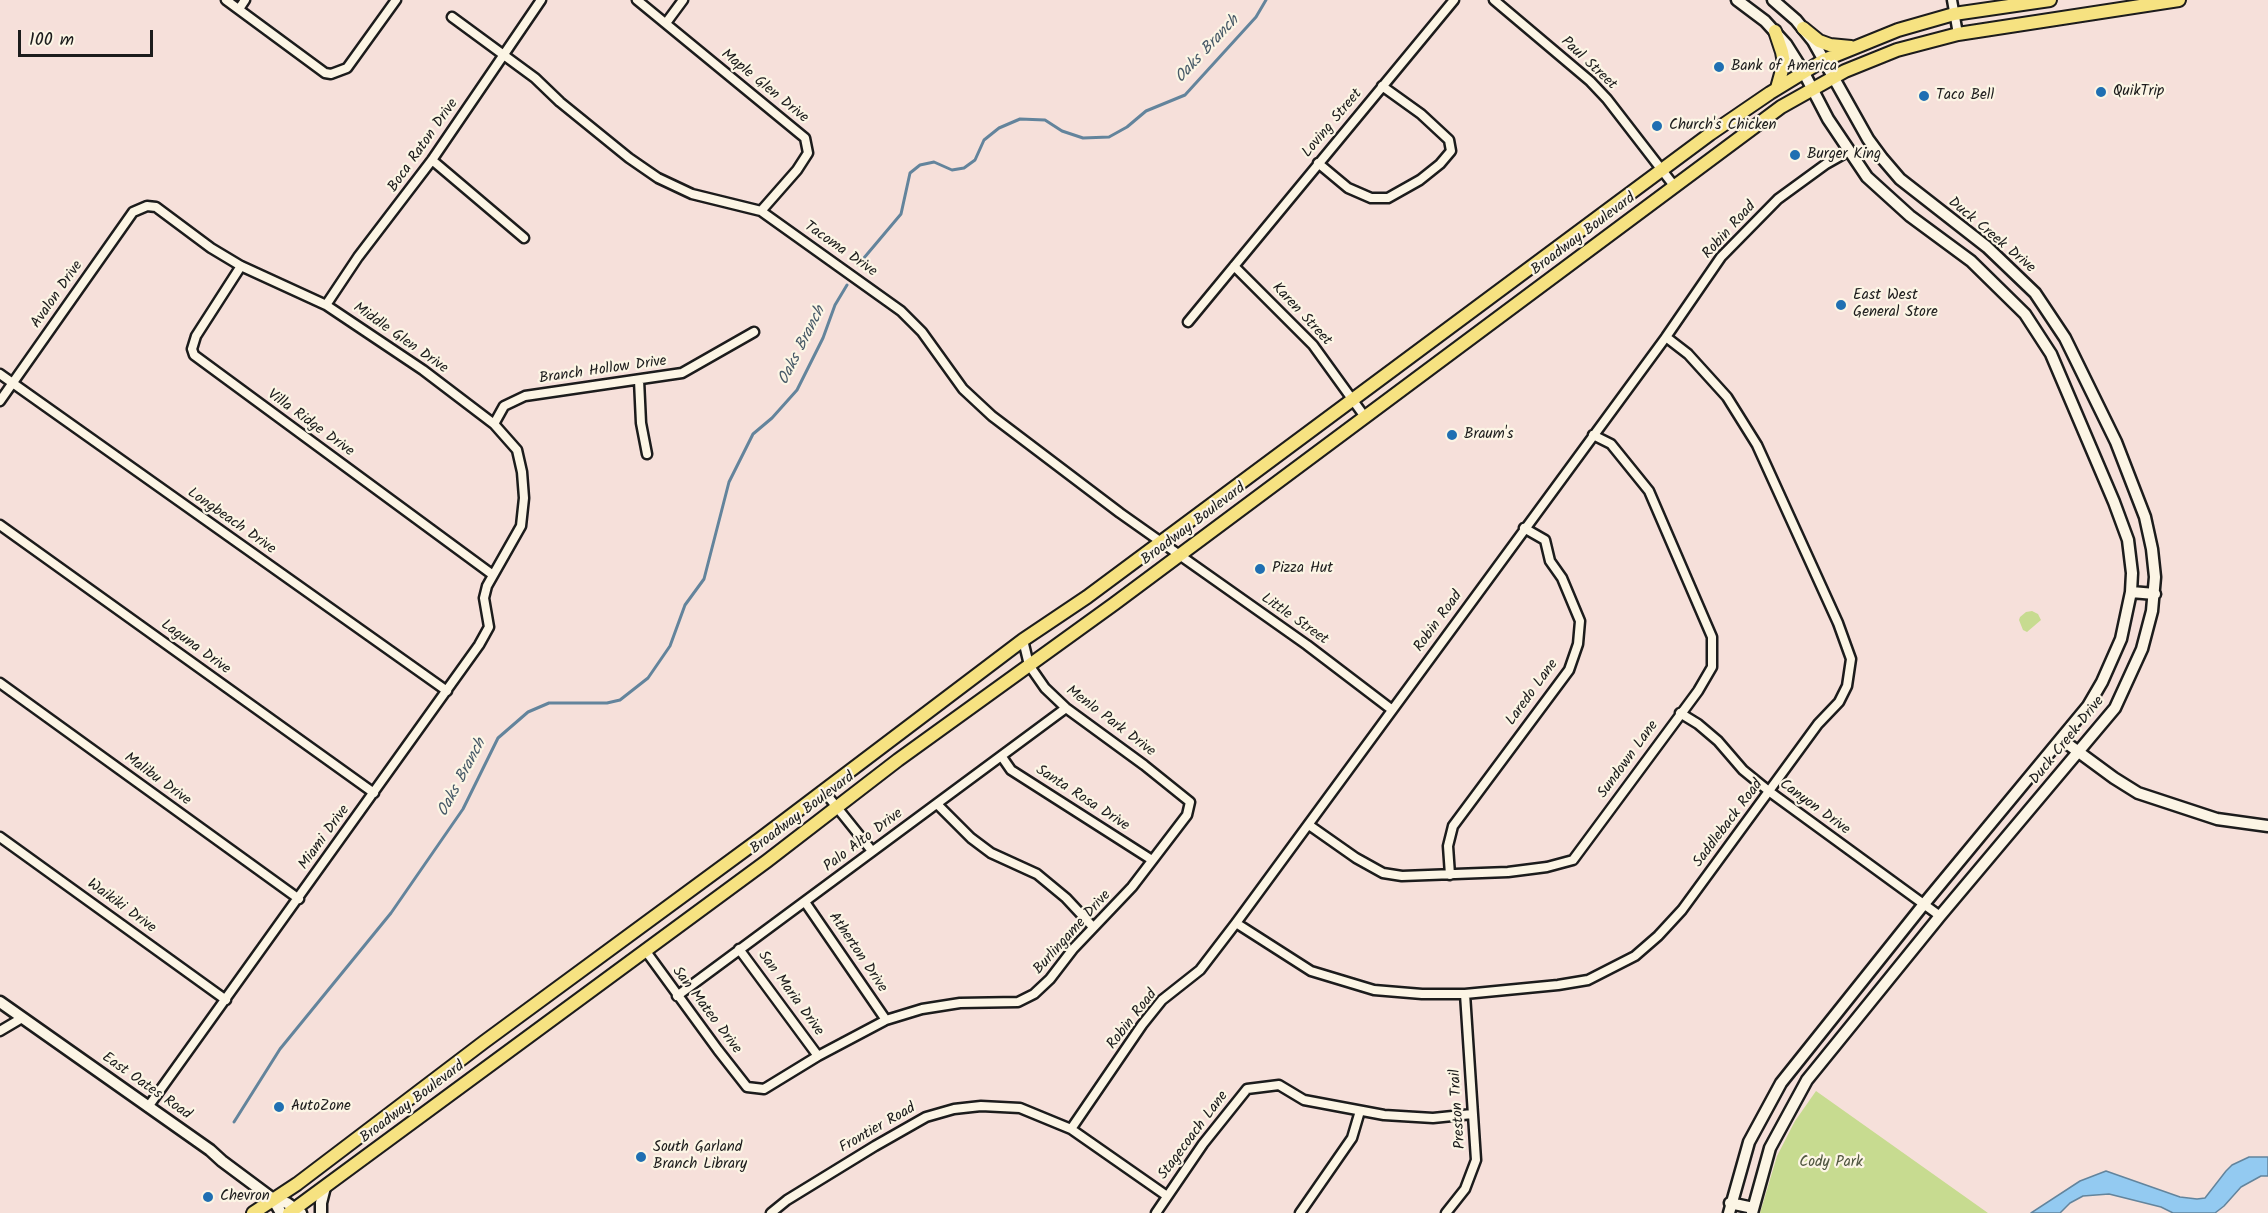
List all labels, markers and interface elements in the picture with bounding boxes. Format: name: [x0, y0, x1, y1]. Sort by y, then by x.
water label: Oaks Branch: [1172, 12, 1244, 88]
scale bar: [21, 18, 156, 56]
text: 100 m: [29, 26, 74, 55]
street label: Paul Street: [1556, 34, 1620, 94]
street label: Maple Glen Drive: [717, 46, 811, 128]
place label: Bank of America: [1731, 58, 1837, 76]
marker: Bank of America: [1712, 60, 1726, 74]
place label: QuikTrip: [2113, 83, 2164, 101]
marker: QuikTrip: [2094, 85, 2108, 99]
street label: Loving Street: [1299, 86, 1367, 162]
place label: Taco Bell: [1936, 87, 1994, 105]
marker: Taco Bell: [1917, 89, 1931, 103]
street label: Boca Raton Drive: [385, 96, 463, 196]
place label: Church's Chicken: [1669, 117, 1777, 135]
marker: Church's Chicken: [1650, 119, 1664, 133]
place label: Burger King: [1807, 146, 1881, 164]
marker: Burger King: [1788, 148, 1802, 162]
street label: Broadway Boulevard: [1528, 190, 1640, 280]
street label: Duck Creek Drive: [1944, 194, 2038, 278]
street label: Robin Road: [1700, 199, 1760, 263]
street label: Tacoma Drive: [800, 218, 880, 282]
street label: Avalon Drive: [28, 258, 88, 332]
street label: Karen Street: [1267, 280, 1335, 350]
place label: East West General Store: [1853, 287, 1938, 322]
marker: East West General Store: [1834, 298, 1848, 312]
street label: Middle Glen Drive: [349, 300, 451, 378]
water label: Oaks Branch: [775, 304, 831, 388]
street label: Branch Hollow Drive: [538, 353, 668, 389]
street label: Villa Ridge Drive: [263, 386, 357, 462]
place label: Braum's: [1464, 426, 1513, 444]
marker: Braum's: [1445, 428, 1459, 442]
street label: Broadway Boulevard: [1138, 480, 1250, 570]
street label: Longbeach Drive: [183, 485, 279, 559]
place label: Pizza Hut: [1272, 560, 1333, 578]
marker: Pizza Hut: [1253, 562, 1267, 576]
street label: Robin Road: [1411, 588, 1467, 656]
street label: Little Street: [1257, 590, 1331, 650]
street label: Laguna Drive: [157, 617, 233, 679]
street label: Laredo Lane: [1503, 656, 1563, 730]
street label: Menlo Park Drive: [1062, 682, 1158, 762]
street label: Duck Creek Drive: [2027, 693, 2109, 789]
street label: Sundown Lane: [1595, 718, 1663, 802]
water label: Oaks Branch: [435, 736, 491, 820]
street label: Malibu Drive: [120, 750, 194, 810]
street label: Santa Rosa Drive: [1032, 762, 1132, 836]
street label: Broadway Boulevard: [747, 769, 859, 859]
street label: Canyon Drive: [1775, 776, 1853, 840]
street label: Saddleback Road: [1690, 777, 1768, 871]
street label: Miami Drive: [296, 802, 354, 874]
street label: Palo Alto Drive: [821, 805, 907, 877]
street label: Waikiki Drive: [83, 876, 159, 938]
street label: Burlingame Drive: [1030, 887, 1116, 979]
street label: Atherton Drive: [824, 910, 890, 996]
street label: San Maria Drive: [753, 948, 827, 1040]
street label: San Mateo Drive: [667, 964, 745, 1058]
street label: Robin Road: [1104, 986, 1162, 1054]
street label: East Oates Road: [98, 1049, 194, 1125]
street label: Broadway Boulevard: [357, 1058, 469, 1148]
street label: Preston Trail: [1447, 1068, 1471, 1150]
street label: Stagecoach Lane: [1155, 1088, 1233, 1184]
place label: AutoZone: [291, 1098, 351, 1116]
marker: AutoZone: [272, 1100, 286, 1114]
street label: Frontier Road: [837, 1100, 919, 1158]
place label: South Garland Branch Library: [653, 1139, 747, 1174]
marker: South Garland Branch Library: [634, 1150, 648, 1164]
park label: Cody Park: [1799, 1154, 1863, 1172]
place label: Chevron: [220, 1188, 270, 1206]
marker: Chevron: [201, 1190, 215, 1204]

